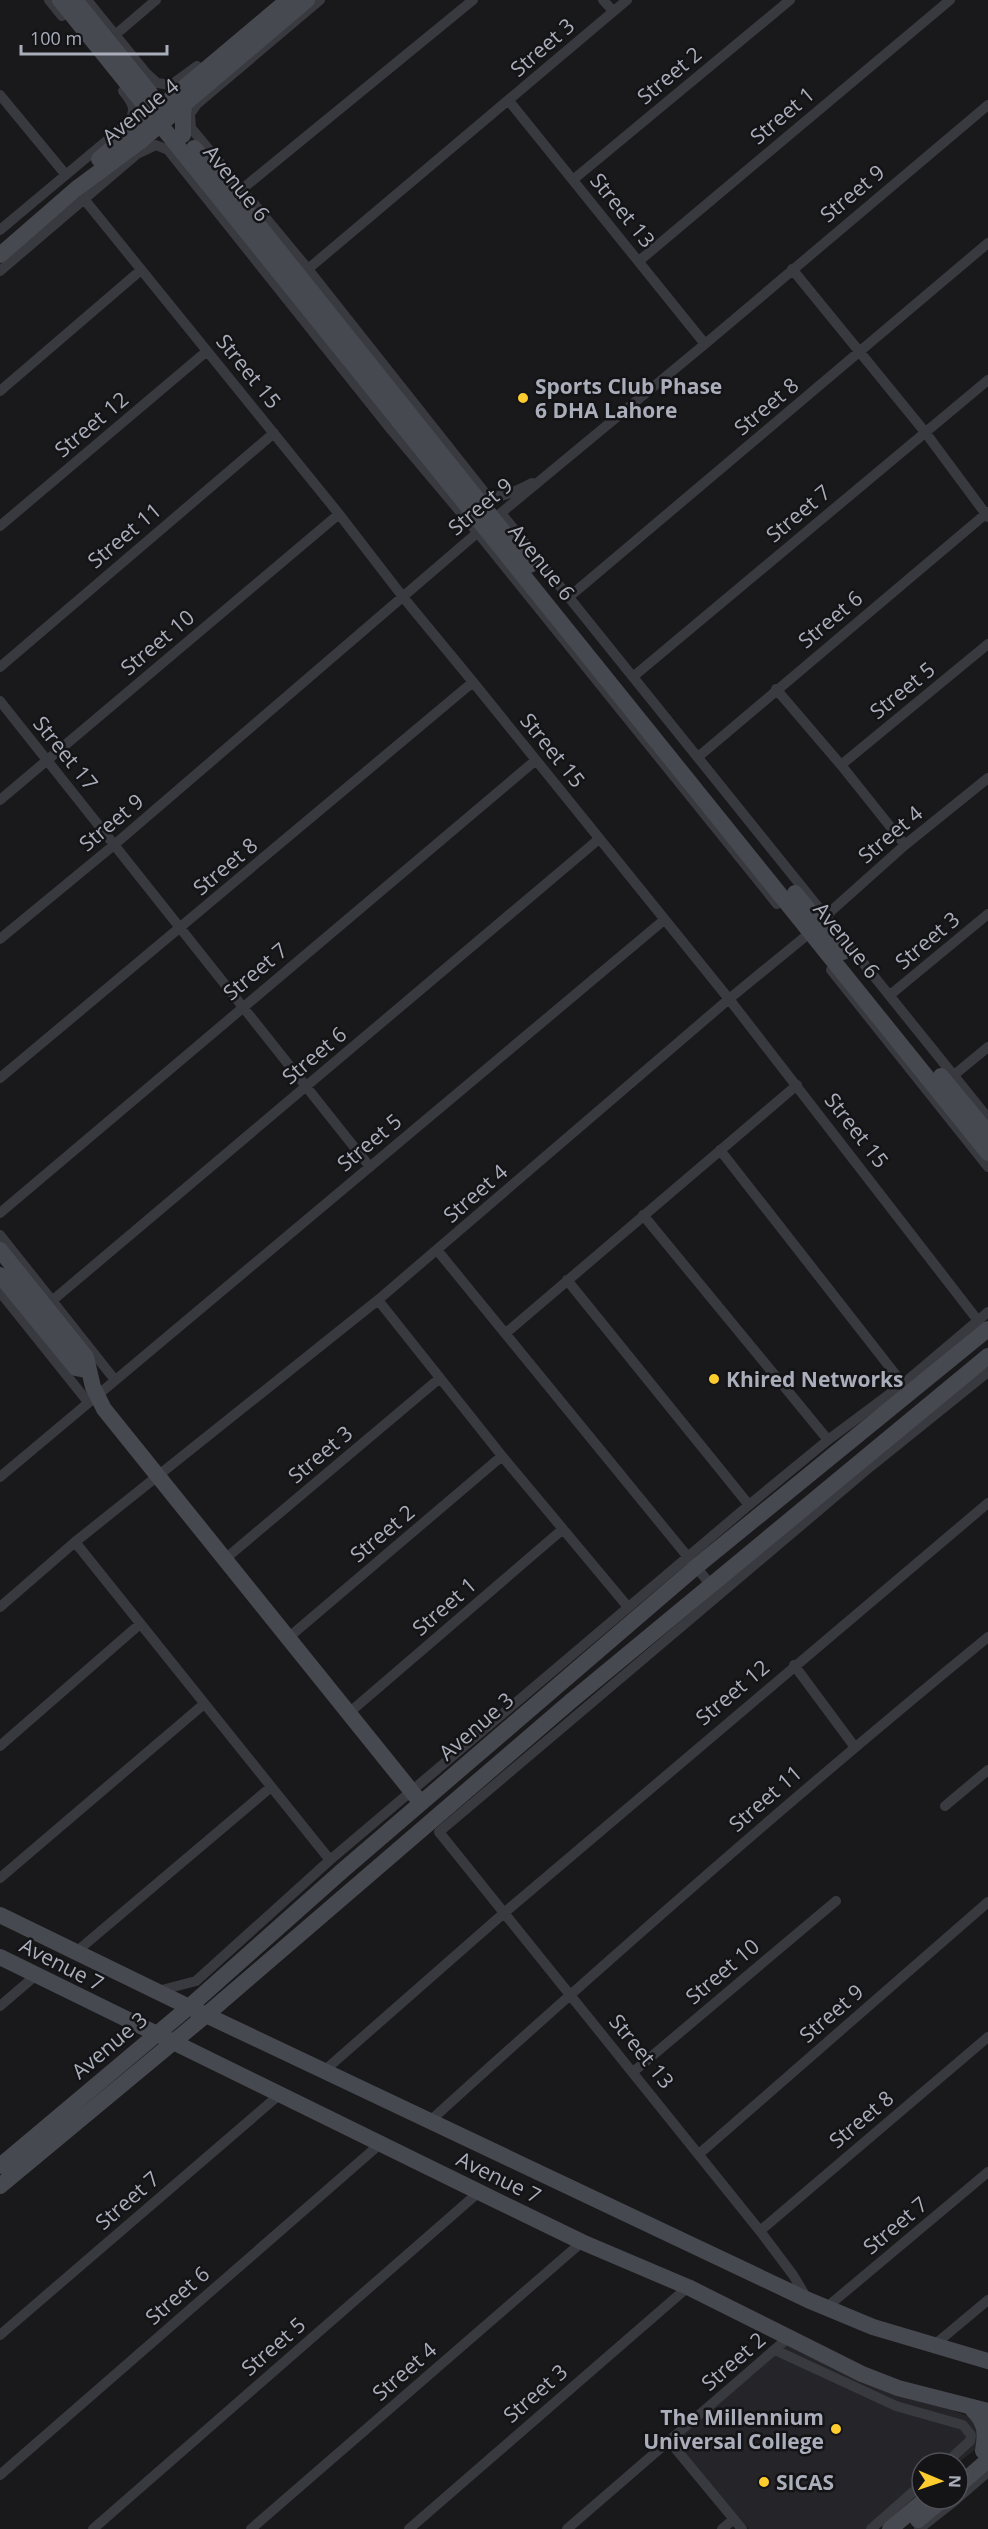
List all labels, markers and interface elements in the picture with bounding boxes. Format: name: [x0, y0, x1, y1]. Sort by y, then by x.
street label: Street 3: [504, 11, 580, 83]
scale bar: [21, 18, 166, 56]
text: 100 m: [30, 26, 82, 50]
street label: Street 2: [631, 40, 707, 110]
street label: Avenue 4: [96, 72, 184, 150]
street label: Street 1: [744, 80, 820, 150]
street label: Avenue 6: [198, 139, 276, 227]
street label: Street 9: [814, 158, 890, 228]
street label: Street 13: [584, 167, 662, 253]
street label: Street 15: [210, 328, 288, 414]
street label: Street 8: [728, 371, 804, 441]
place label: Sports Club Phase 6 DHA Lahore: [535, 372, 722, 424]
street label: Street 12: [48, 385, 134, 463]
marker: Sports Club Phase 6 DHA Lahore: [516, 391, 530, 405]
street label: Street 9: [442, 471, 518, 541]
street label: Street 7: [760, 478, 836, 548]
street label: Street 11: [81, 496, 167, 574]
street label: Avenue 6: [503, 518, 581, 606]
street label: Street 6: [792, 584, 868, 654]
street label: Street 10: [114, 603, 200, 681]
street label: Street 5: [864, 655, 940, 725]
street label: Street 15: [514, 707, 592, 793]
street label: Street 17: [27, 710, 105, 796]
street label: Street 9: [73, 787, 149, 857]
street label: Street 4: [852, 799, 928, 869]
street label: Street 8: [187, 831, 263, 901]
street label: Avenue 6: [808, 896, 886, 984]
street label: Street 3: [889, 905, 965, 975]
street label: Street 7: [217, 936, 293, 1006]
street label: Street 6: [276, 1020, 352, 1090]
street label: Street 15: [819, 1087, 895, 1173]
street label: Street 5: [331, 1107, 407, 1177]
street label: Street 4: [437, 1157, 513, 1229]
place label: Khired Networks: [726, 1365, 903, 1393]
marker: Khired Networks: [707, 1372, 721, 1386]
street label: Street 3: [282, 1419, 358, 1489]
street label: Street 2: [344, 1498, 420, 1568]
street label: Street 1: [406, 1570, 482, 1642]
street label: Street 12: [689, 1653, 775, 1731]
street label: Avenue 3: [433, 1686, 519, 1766]
street label: Street 11: [723, 1759, 807, 1837]
street label: Avenue 7: [15, 1931, 109, 1997]
street label: Street 10: [679, 1932, 765, 2010]
street label: Street 9: [793, 1977, 869, 2049]
street label: Avenue 3: [65, 2005, 153, 2085]
street label: Street 13: [603, 2008, 681, 2094]
street label: Street 8: [823, 2084, 899, 2154]
street label: Avenue 7: [452, 2145, 546, 2209]
street label: Street 7: [89, 2164, 165, 2236]
street label: Street 7: [857, 2190, 933, 2260]
street label: Street 6: [139, 2259, 215, 2331]
street label: Street 5: [235, 2310, 311, 2382]
street label: Street 2: [695, 2325, 771, 2397]
street label: Street 4: [366, 2335, 442, 2407]
street label: Street 3: [497, 2357, 573, 2429]
place label: The Millennium Universal College: [643, 2403, 824, 2455]
marker: The Millennium Universal College: [829, 2422, 843, 2436]
north arrow: [910, 2451, 970, 2511]
place label: SICAS: [776, 2468, 834, 2496]
marker: SICAS: [757, 2475, 771, 2489]
text: N: [944, 2475, 966, 2488]

